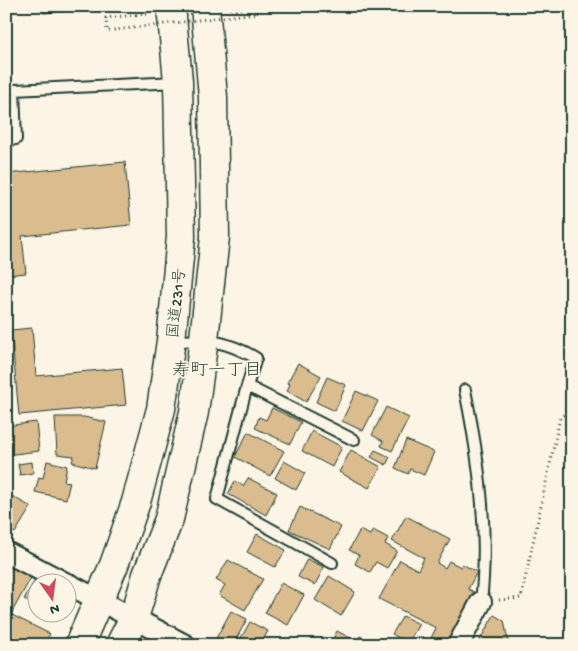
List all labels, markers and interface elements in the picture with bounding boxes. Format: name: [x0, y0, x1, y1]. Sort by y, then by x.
street label: 国道231号: [164, 267, 192, 339]
district label: 寿町一丁目: [172, 360, 262, 382]
north arrow: [28, 574, 78, 624]
text: N: [48, 599, 61, 618]

